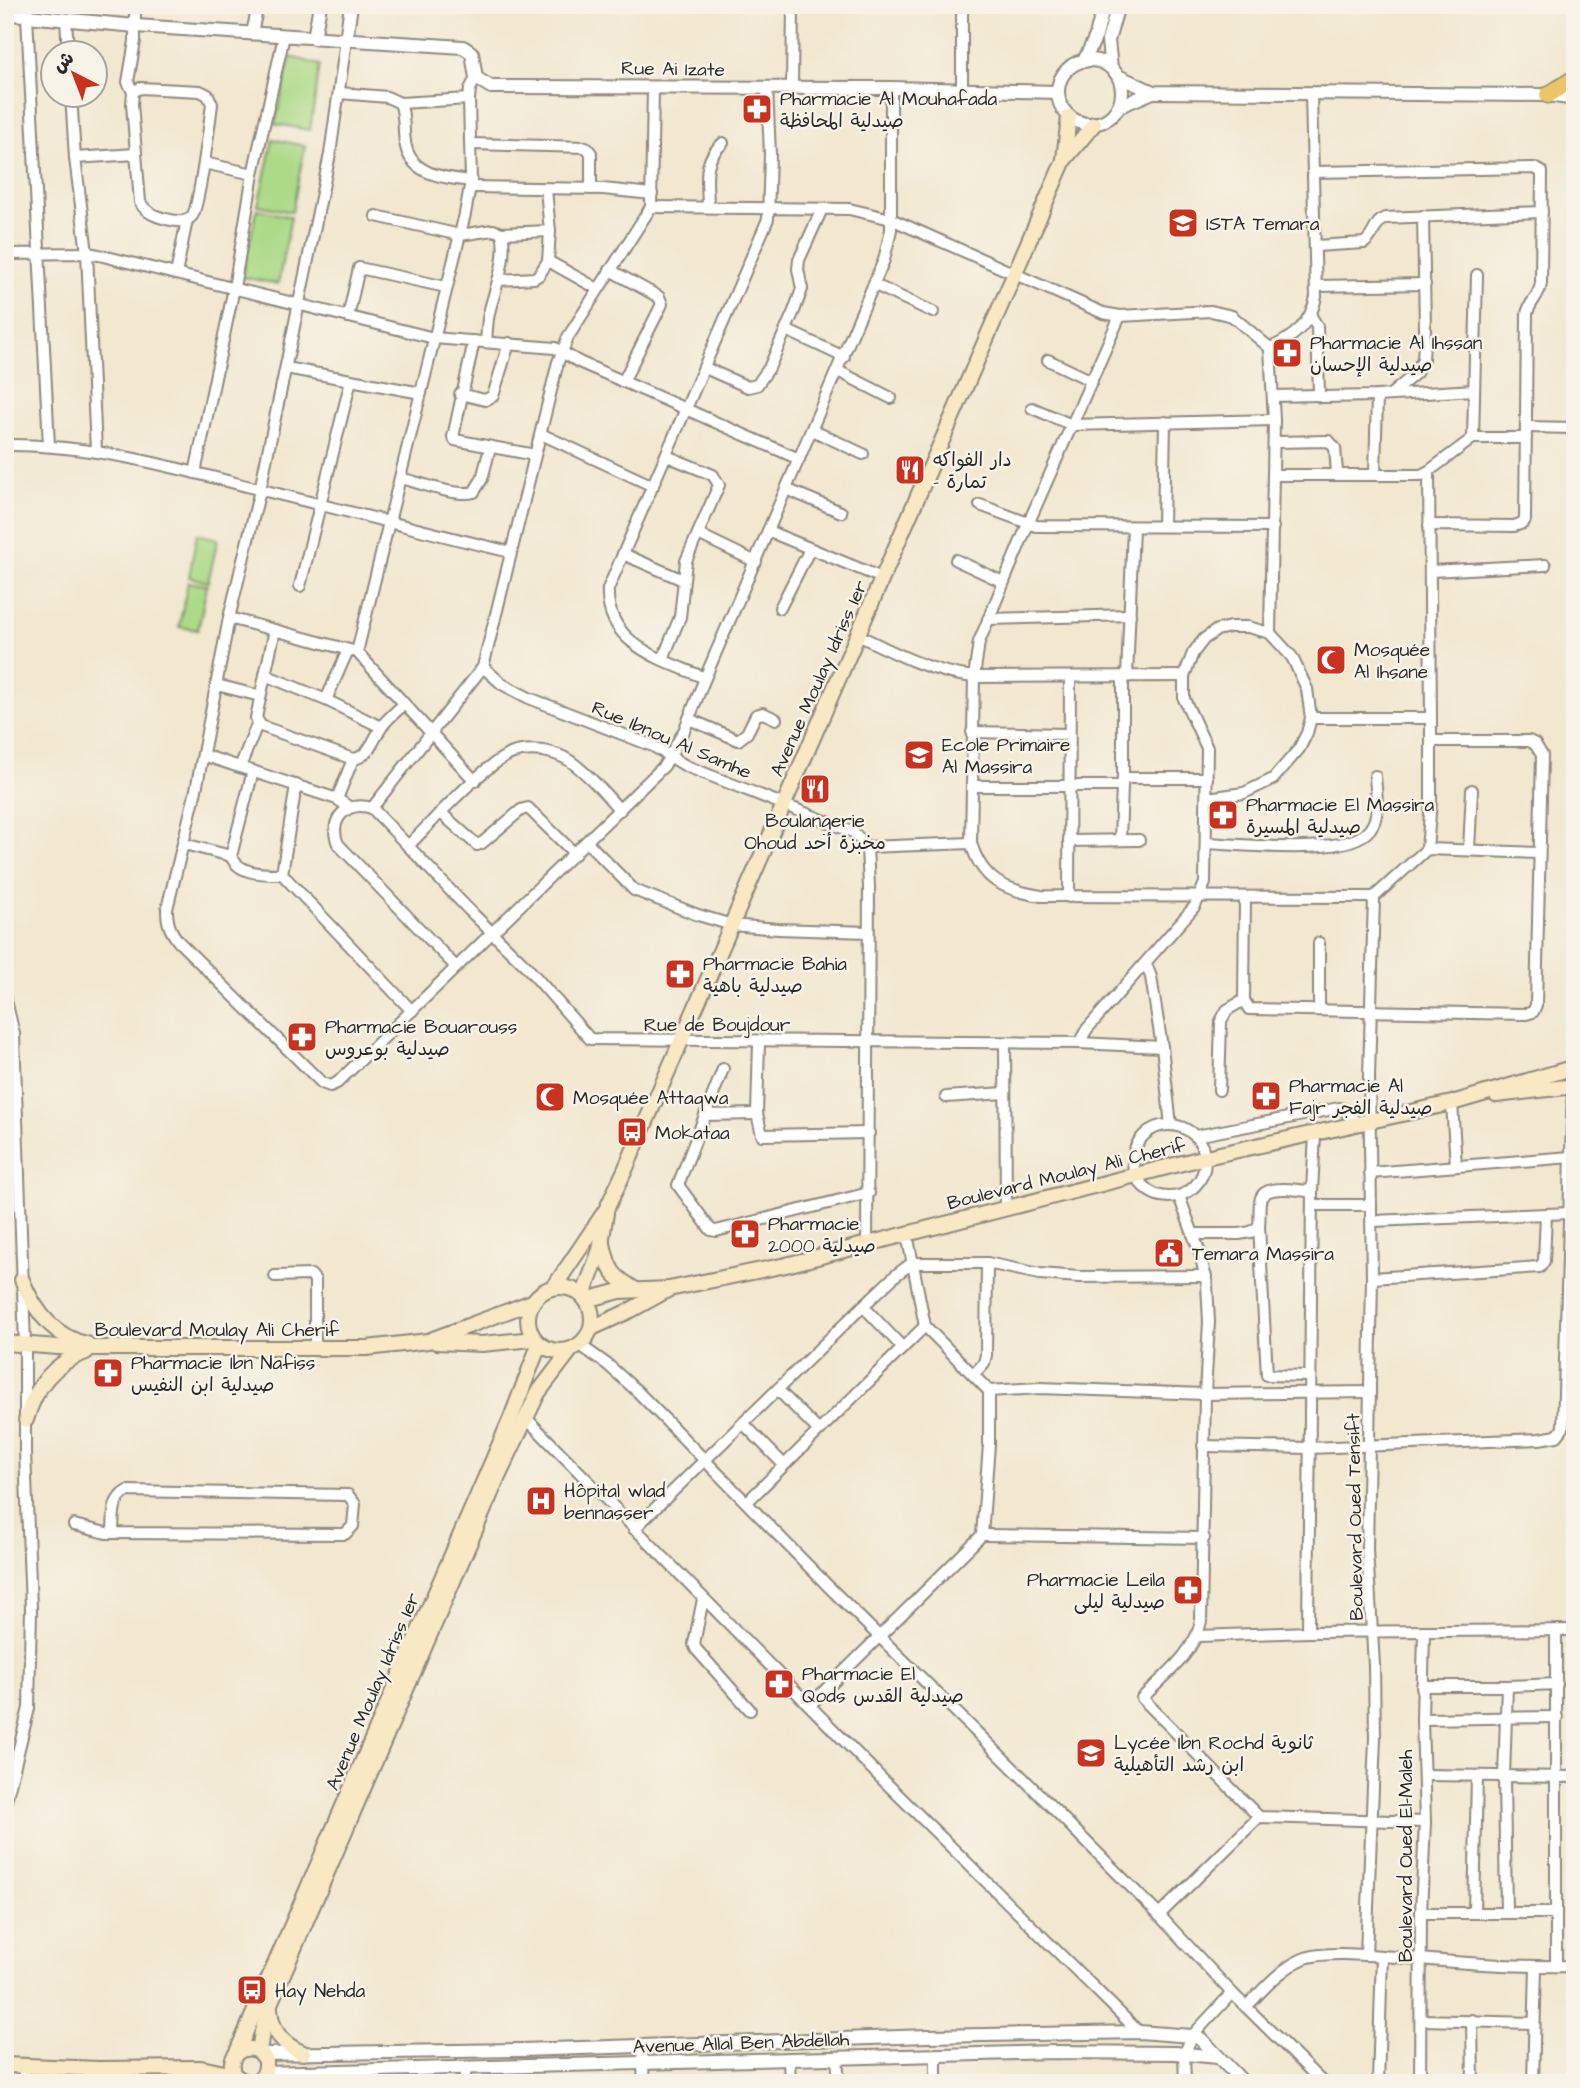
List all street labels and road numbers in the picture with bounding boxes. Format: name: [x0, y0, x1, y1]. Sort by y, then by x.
street label: Rue Ai Izate: [621, 55, 725, 84]
street label: Avenue Moulay Idriss Ier: [764, 576, 876, 782]
street label: Rue Ibnou Al Samhe: [587, 695, 755, 786]
street label: Rue de Boujdour: [644, 1012, 791, 1039]
street label: Boulevard Moulay Ali Cherif: [944, 1132, 1189, 1218]
street label: Boulevard Moulay Ali Cherif: [95, 1317, 340, 1345]
street label: Boulevard Oued Tensift: [1340, 1413, 1371, 1621]
street label: Avenue Moulay Idriss Ier: [319, 1588, 428, 1795]
street label: Boulevard Oued El-Maleh: [1393, 1749, 1420, 1962]
street label: Avenue Allal Ben Abdellah: [632, 2026, 850, 2061]

